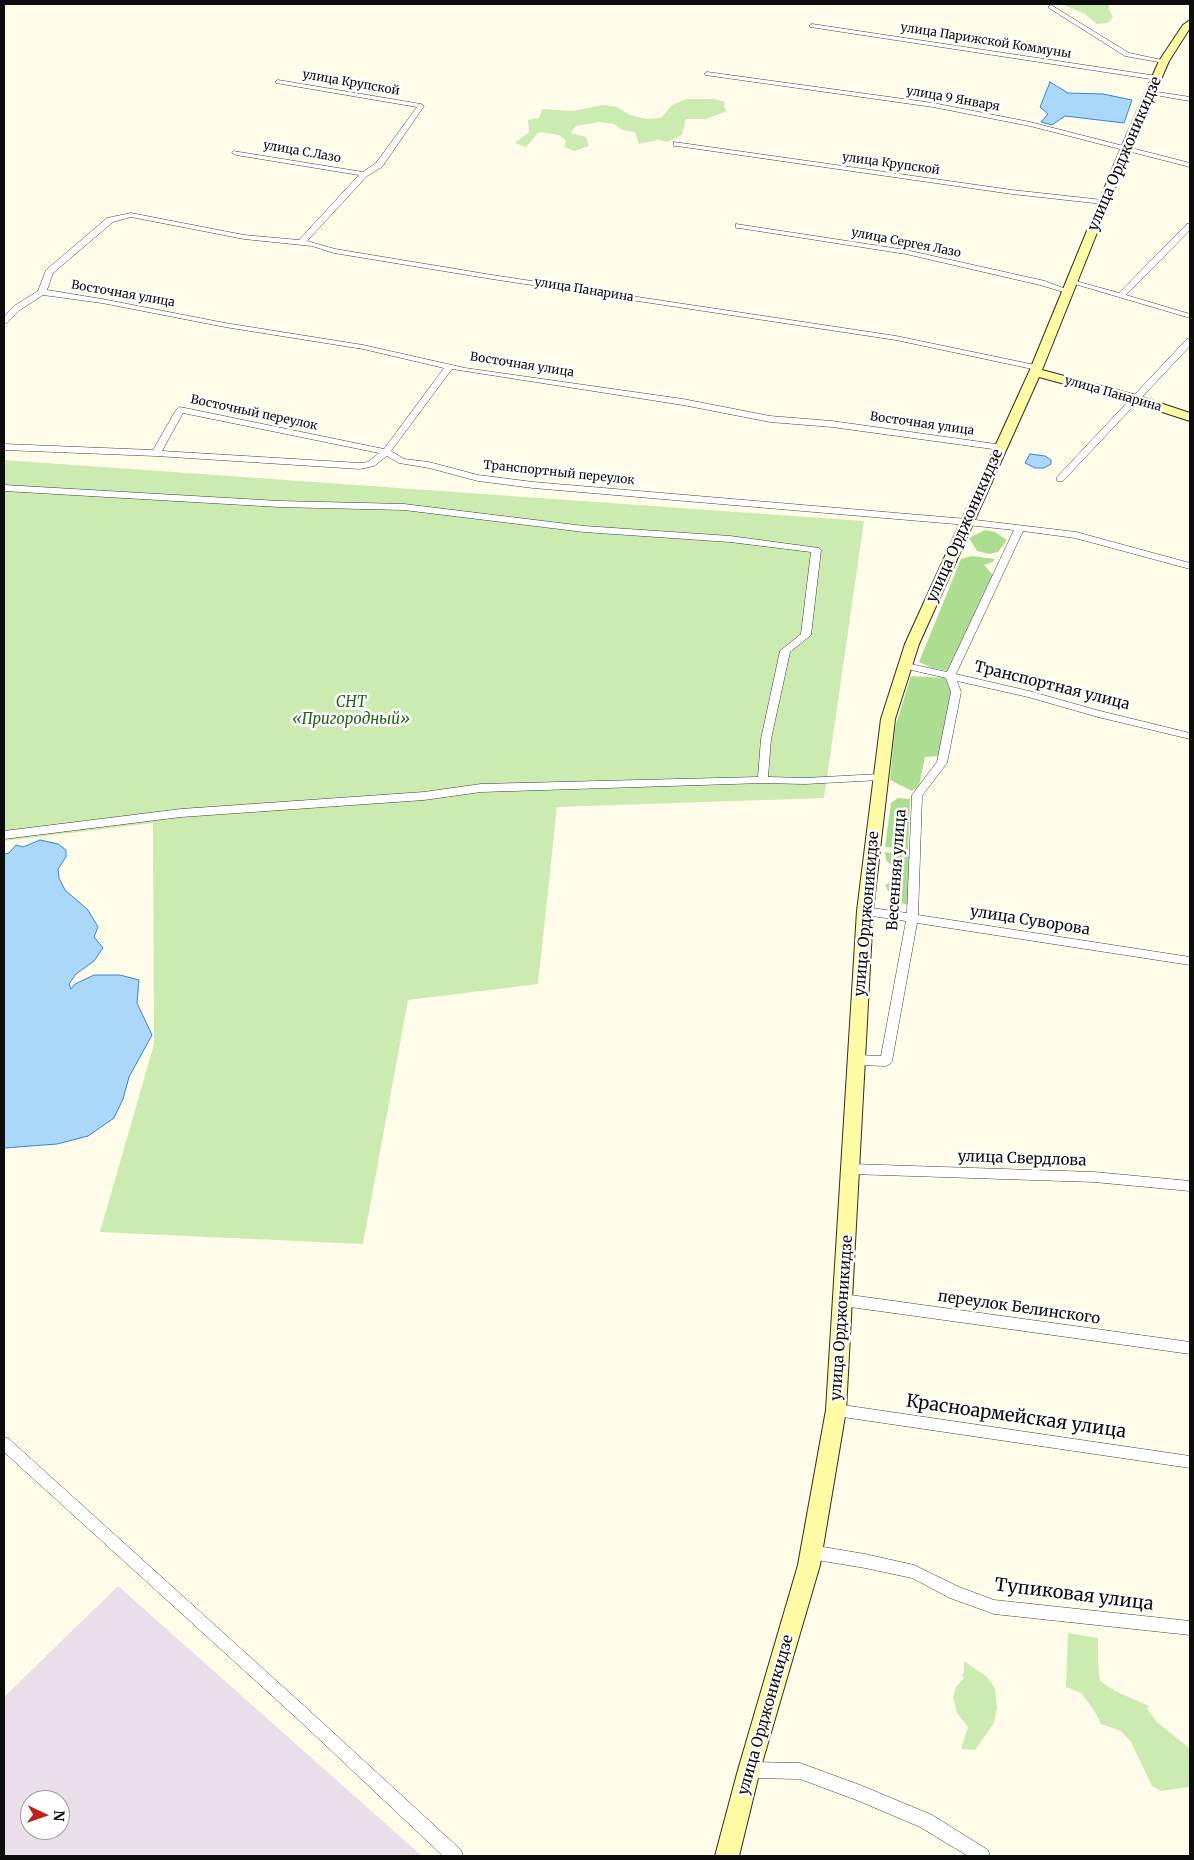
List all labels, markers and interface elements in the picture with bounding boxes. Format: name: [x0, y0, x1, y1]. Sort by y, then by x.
street label: улица Парижской Коммуны: [900, 20, 1072, 62]
street label: улица Крупской: [301, 67, 401, 99]
street label: улица Орджоникидзе: [1084, 74, 1166, 234]
street label: улица 9 Января: [905, 84, 1001, 114]
street label: улица С.Лазо: [262, 138, 342, 166]
street label: улица Крупской: [841, 150, 941, 178]
street label: улица Сергея Лазо: [850, 225, 962, 261]
street label: улица Панарина: [533, 275, 635, 305]
street label: Восточная улица: [70, 278, 176, 310]
street label: Восточная улица: [469, 350, 575, 380]
street label: улица Панарина: [1063, 373, 1163, 415]
street label: Восточный переулок: [189, 392, 319, 434]
street label: Восточная улица: [869, 410, 975, 438]
street label: улица Орджоникидзе: [923, 447, 1007, 605]
street label: Транспортный переулок: [483, 458, 635, 488]
street label: Транспортная улица: [972, 658, 1132, 714]
park label: СНТ «Пригородный»: [292, 694, 410, 729]
street label: Весенняя улица: [884, 809, 910, 931]
street label: улица Орджоникидзе: [851, 831, 883, 997]
street label: улица Суворова: [969, 903, 1091, 939]
street label: улица Свердлова: [957, 1148, 1087, 1170]
street label: улица Орджоникидзе: [827, 1235, 857, 1401]
street label: переулок Белинского: [937, 1288, 1101, 1328]
street label: Красноармейская улица: [905, 1391, 1127, 1443]
street label: Тупиковая улица: [993, 1575, 1155, 1615]
street label: улица Орджоникидзе: [734, 1633, 798, 1797]
north arrow: [20, 1790, 70, 1840]
text: N: [50, 1810, 68, 1822]

